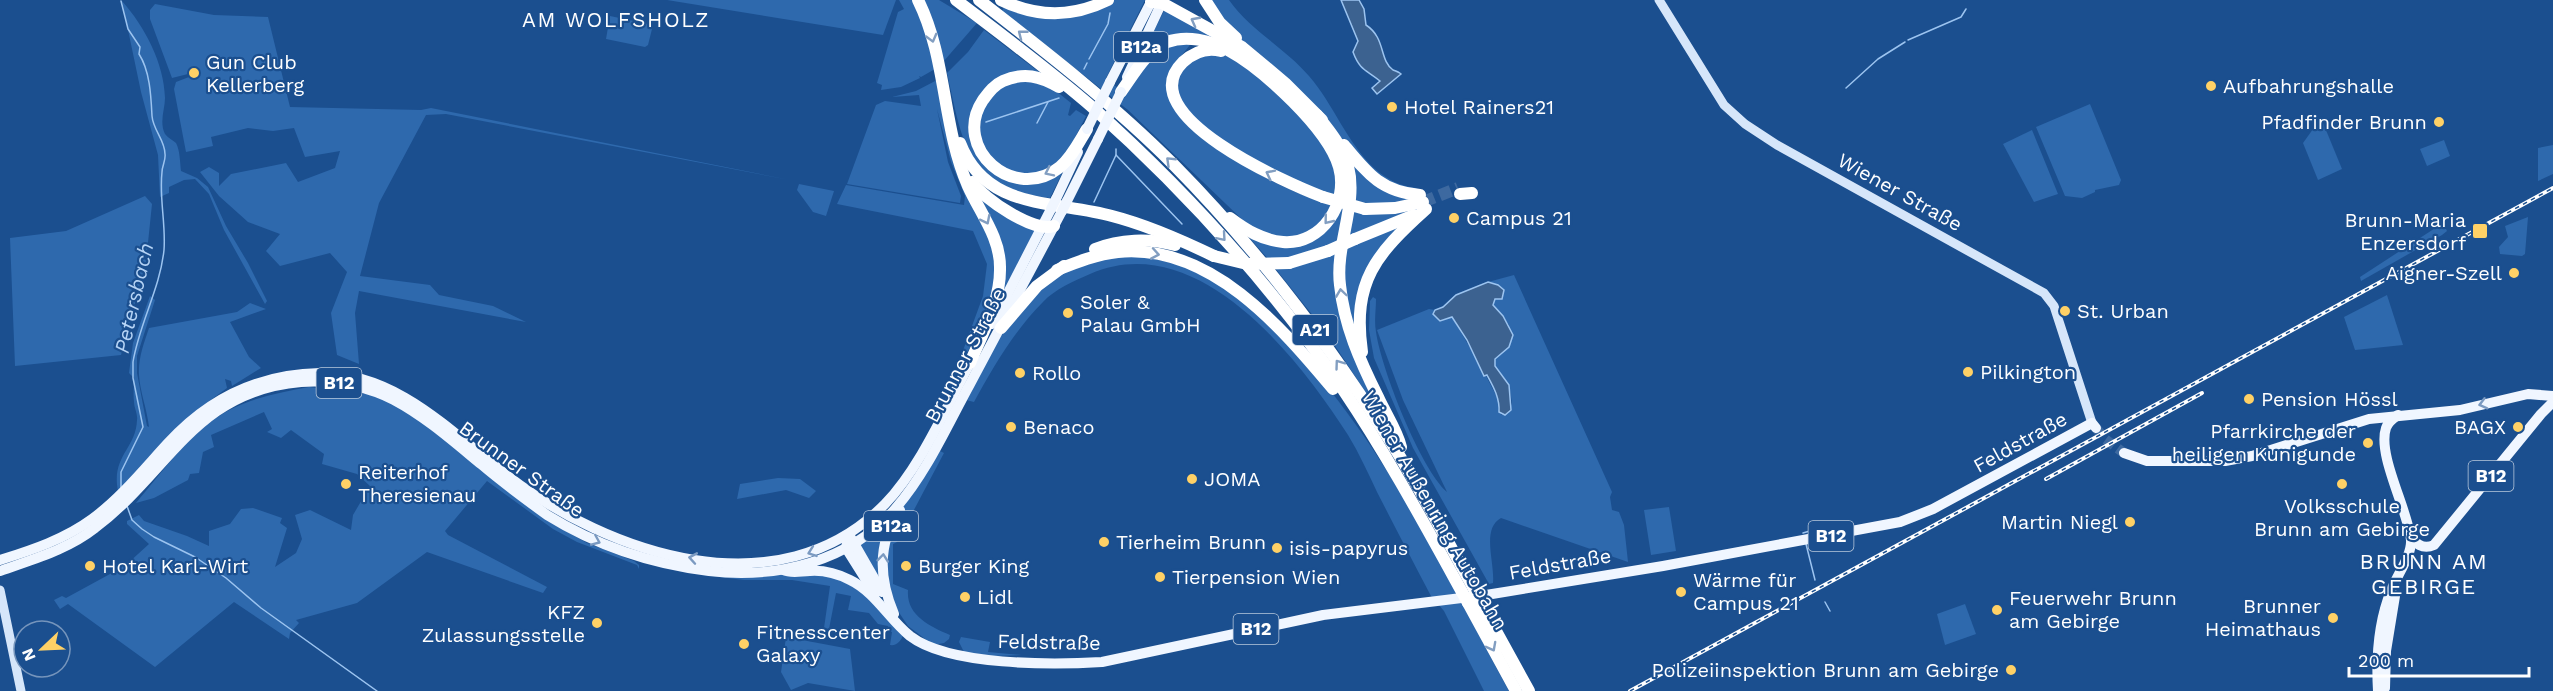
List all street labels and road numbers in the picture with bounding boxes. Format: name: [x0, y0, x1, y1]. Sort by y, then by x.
road number: B12a: [1114, 32, 1168, 62]
street label: Wiener Straße: [1833, 148, 1967, 236]
street label: Brunner Straße: [920, 284, 1010, 426]
road number: A21: [1292, 315, 1338, 345]
road number: B12: [316, 368, 362, 398]
street label: Wiener Außenring Autobahn: [1357, 386, 1513, 634]
street label: Feldstraße: [1969, 406, 2071, 478]
street label: Brunner Straße: [455, 416, 589, 522]
road number: B12: [2468, 461, 2514, 491]
road number: B12a: [864, 511, 918, 541]
road number: B12: [1808, 521, 1854, 551]
street label: Feldstraße: [1507, 543, 1613, 585]
road number: B12: [1234, 614, 1278, 644]
street label: Feldstraße: [997, 629, 1101, 655]

